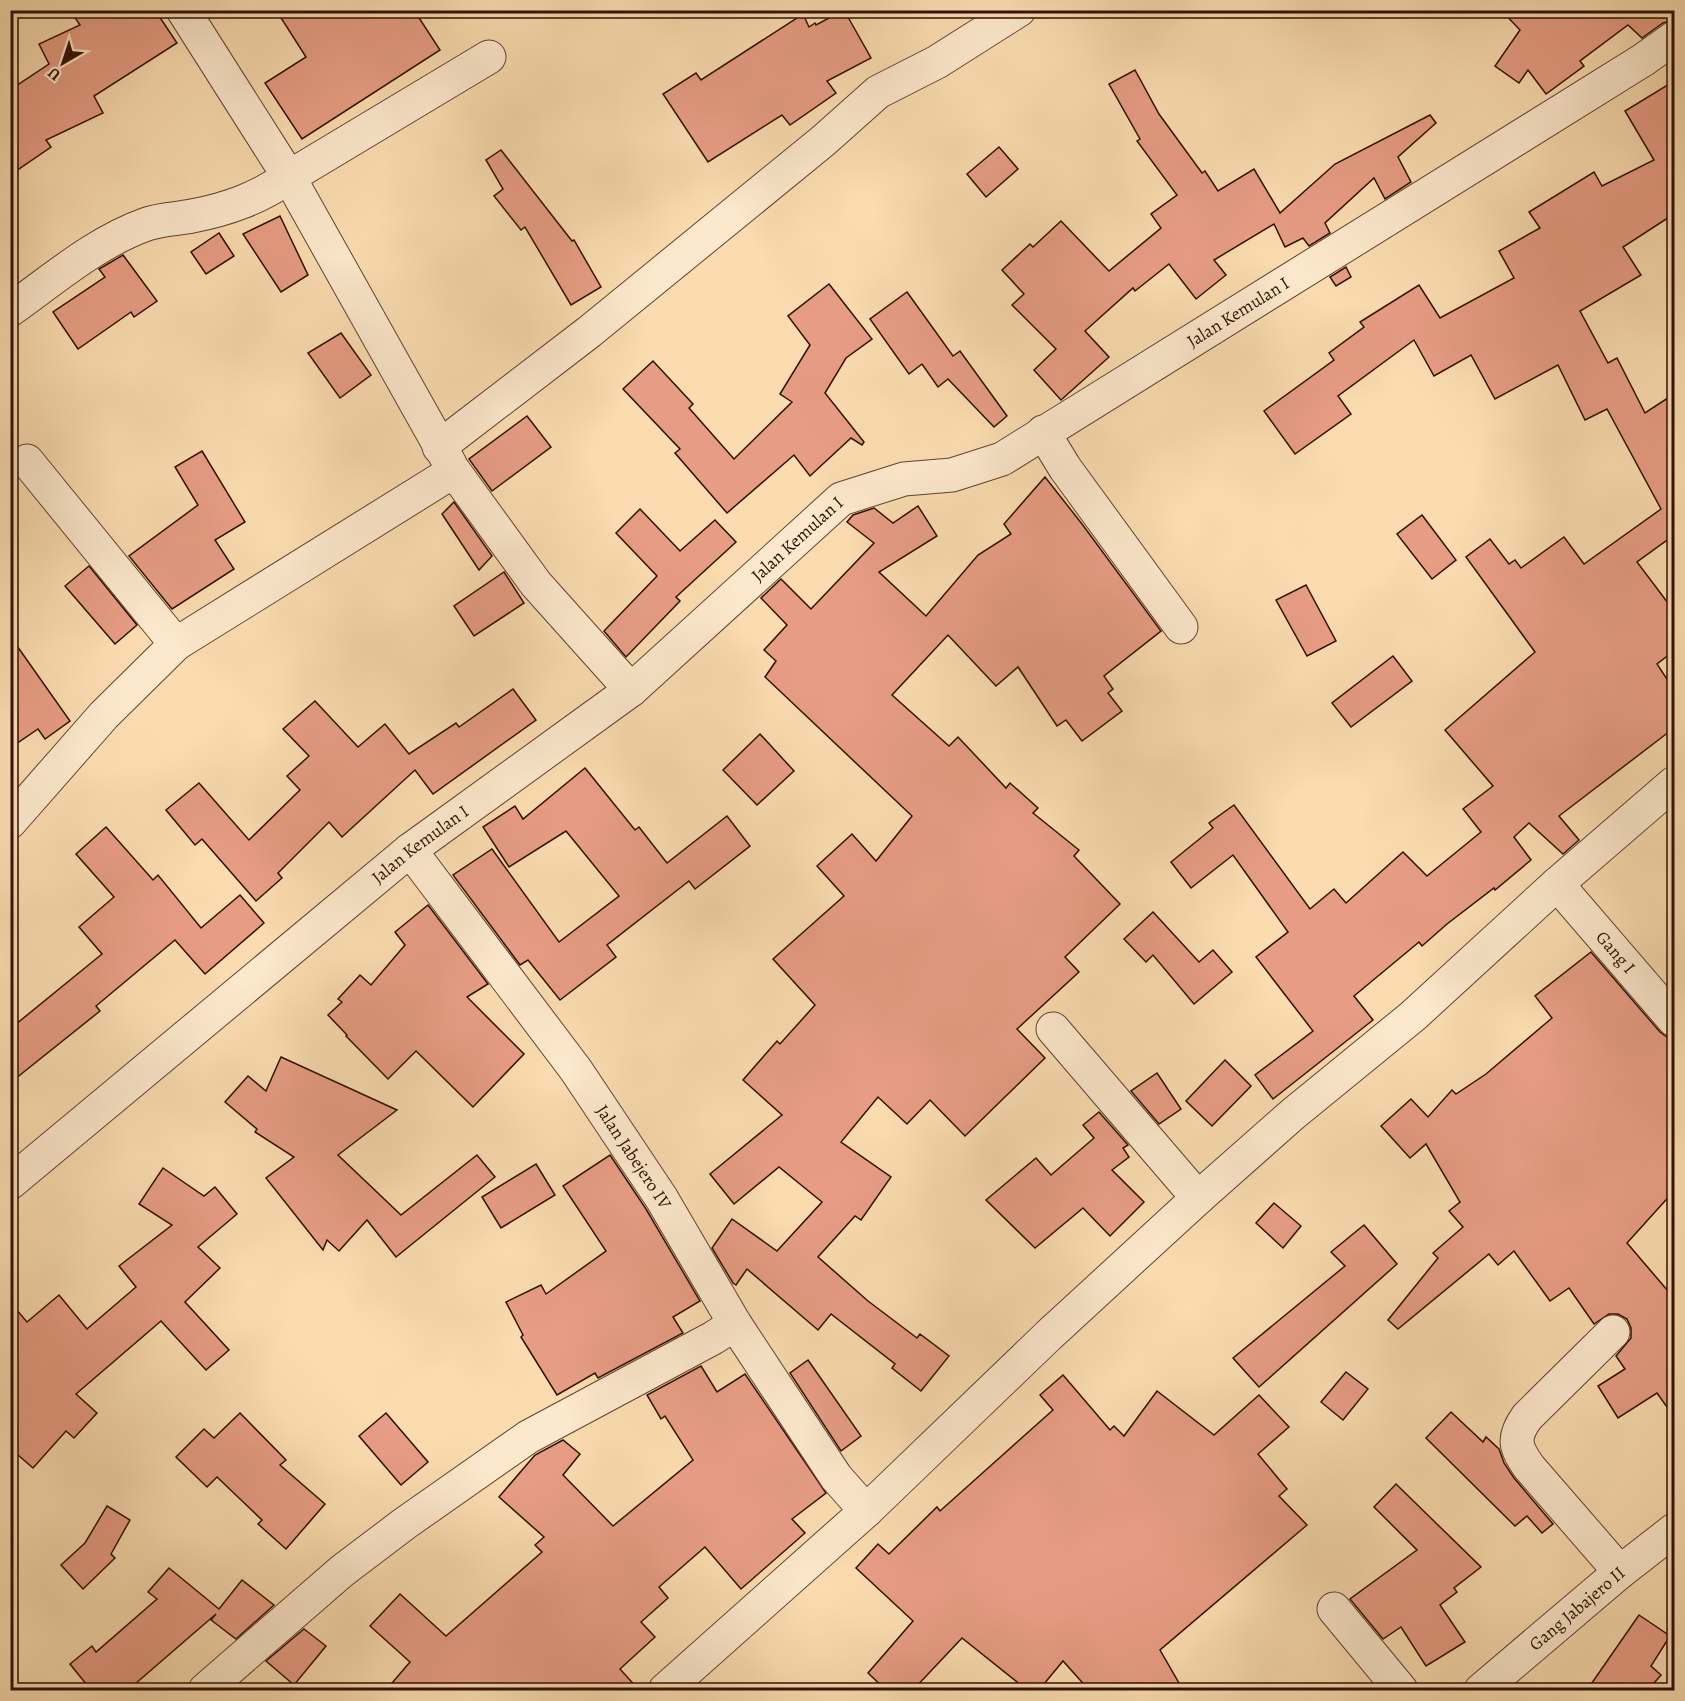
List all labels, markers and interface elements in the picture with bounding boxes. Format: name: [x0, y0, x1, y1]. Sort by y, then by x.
north arrow: [33, 33, 93, 93]
text: U: [43, 62, 65, 86]
street label: Jalan Kemulan I: [1182, 271, 1294, 353]
street label: Jalan Kemulan I: [746, 491, 848, 587]
street label: Jalan Kemulan I: [366, 799, 473, 889]
street label: Gang I: [1591, 926, 1641, 979]
street label: Jalan Jabejero IV: [591, 1100, 677, 1213]
street label: Gang Jabajero II: [1524, 1561, 1630, 1656]

